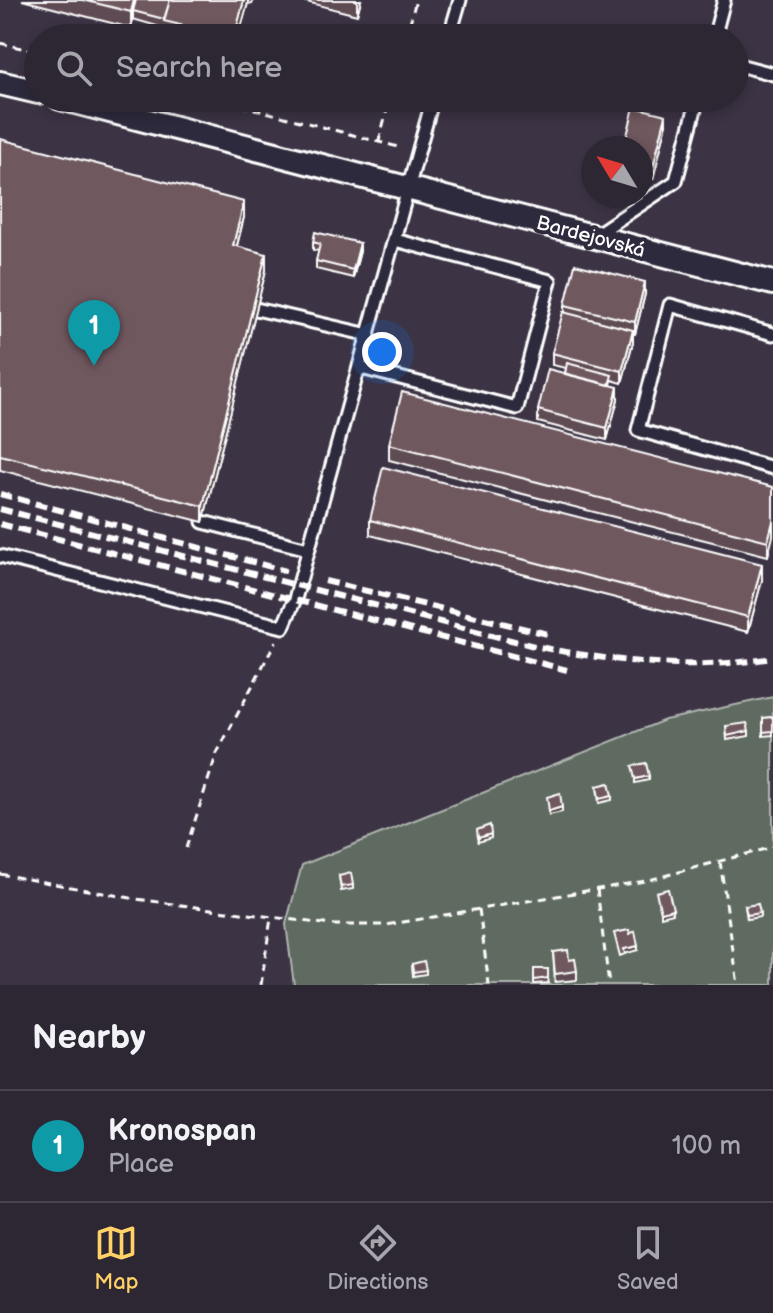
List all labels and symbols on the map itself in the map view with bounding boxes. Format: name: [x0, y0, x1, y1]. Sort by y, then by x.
north arrow: [581, 136, 653, 208]
street label: Bardejovská: [534, 211, 648, 263]
pin: 1: [68, 300, 120, 366]
your location: [362, 332, 402, 372]

